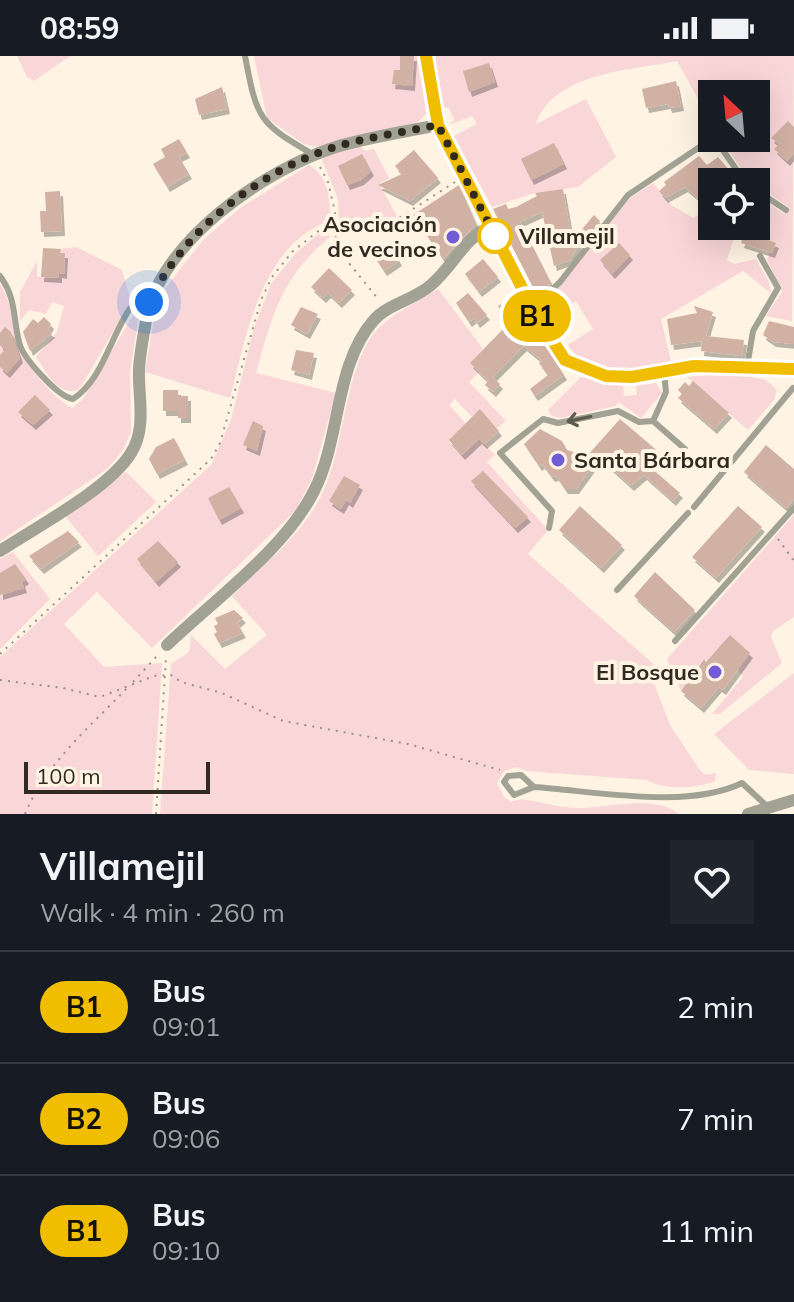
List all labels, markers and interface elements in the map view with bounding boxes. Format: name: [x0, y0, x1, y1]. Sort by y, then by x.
text: 08:59: [40, 9, 119, 47]
north arrow: [698, 80, 770, 152]
map controls: [698, 80, 770, 240]
button: locate: [698, 168, 770, 240]
place label: Asociación de vecinos: [323, 210, 437, 263]
marker: Villamejil: [478, 219, 512, 253]
place label: Villamejil: [518, 222, 615, 250]
marker: Asociación de vecinos: [444, 228, 462, 246]
your location: [129, 282, 169, 322]
line badge: B1: [501, 290, 573, 342]
text: B1: [519, 298, 555, 333]
one-way arrow: [567, 412, 592, 427]
place label: Santa Bárbara: [574, 446, 730, 474]
marker: Santa Bárbara: [549, 451, 567, 469]
place label: El Bosque: [596, 658, 699, 686]
marker: El Bosque: [706, 663, 724, 681]
scale bar: [24, 758, 210, 794]
text: 100 m: [36, 762, 101, 790]
button: heart: [670, 840, 754, 924]
text: Villamejil: [40, 842, 205, 890]
text: Walk · 4 min · 260 m: [40, 896, 285, 929]
text: Bus: [152, 972, 206, 1010]
text: 2 min: [677, 988, 754, 1026]
text: B1: [66, 989, 102, 1024]
text: 09:01: [152, 1010, 220, 1043]
text: Bus: [152, 1084, 206, 1122]
text: 7 min: [677, 1100, 754, 1138]
text: B2: [66, 1101, 102, 1136]
text: 09:06: [152, 1122, 220, 1155]
text: Bus: [152, 1196, 206, 1234]
text: 11 min: [659, 1212, 754, 1250]
text: B1: [66, 1213, 102, 1248]
text: 09:10: [152, 1234, 220, 1267]

